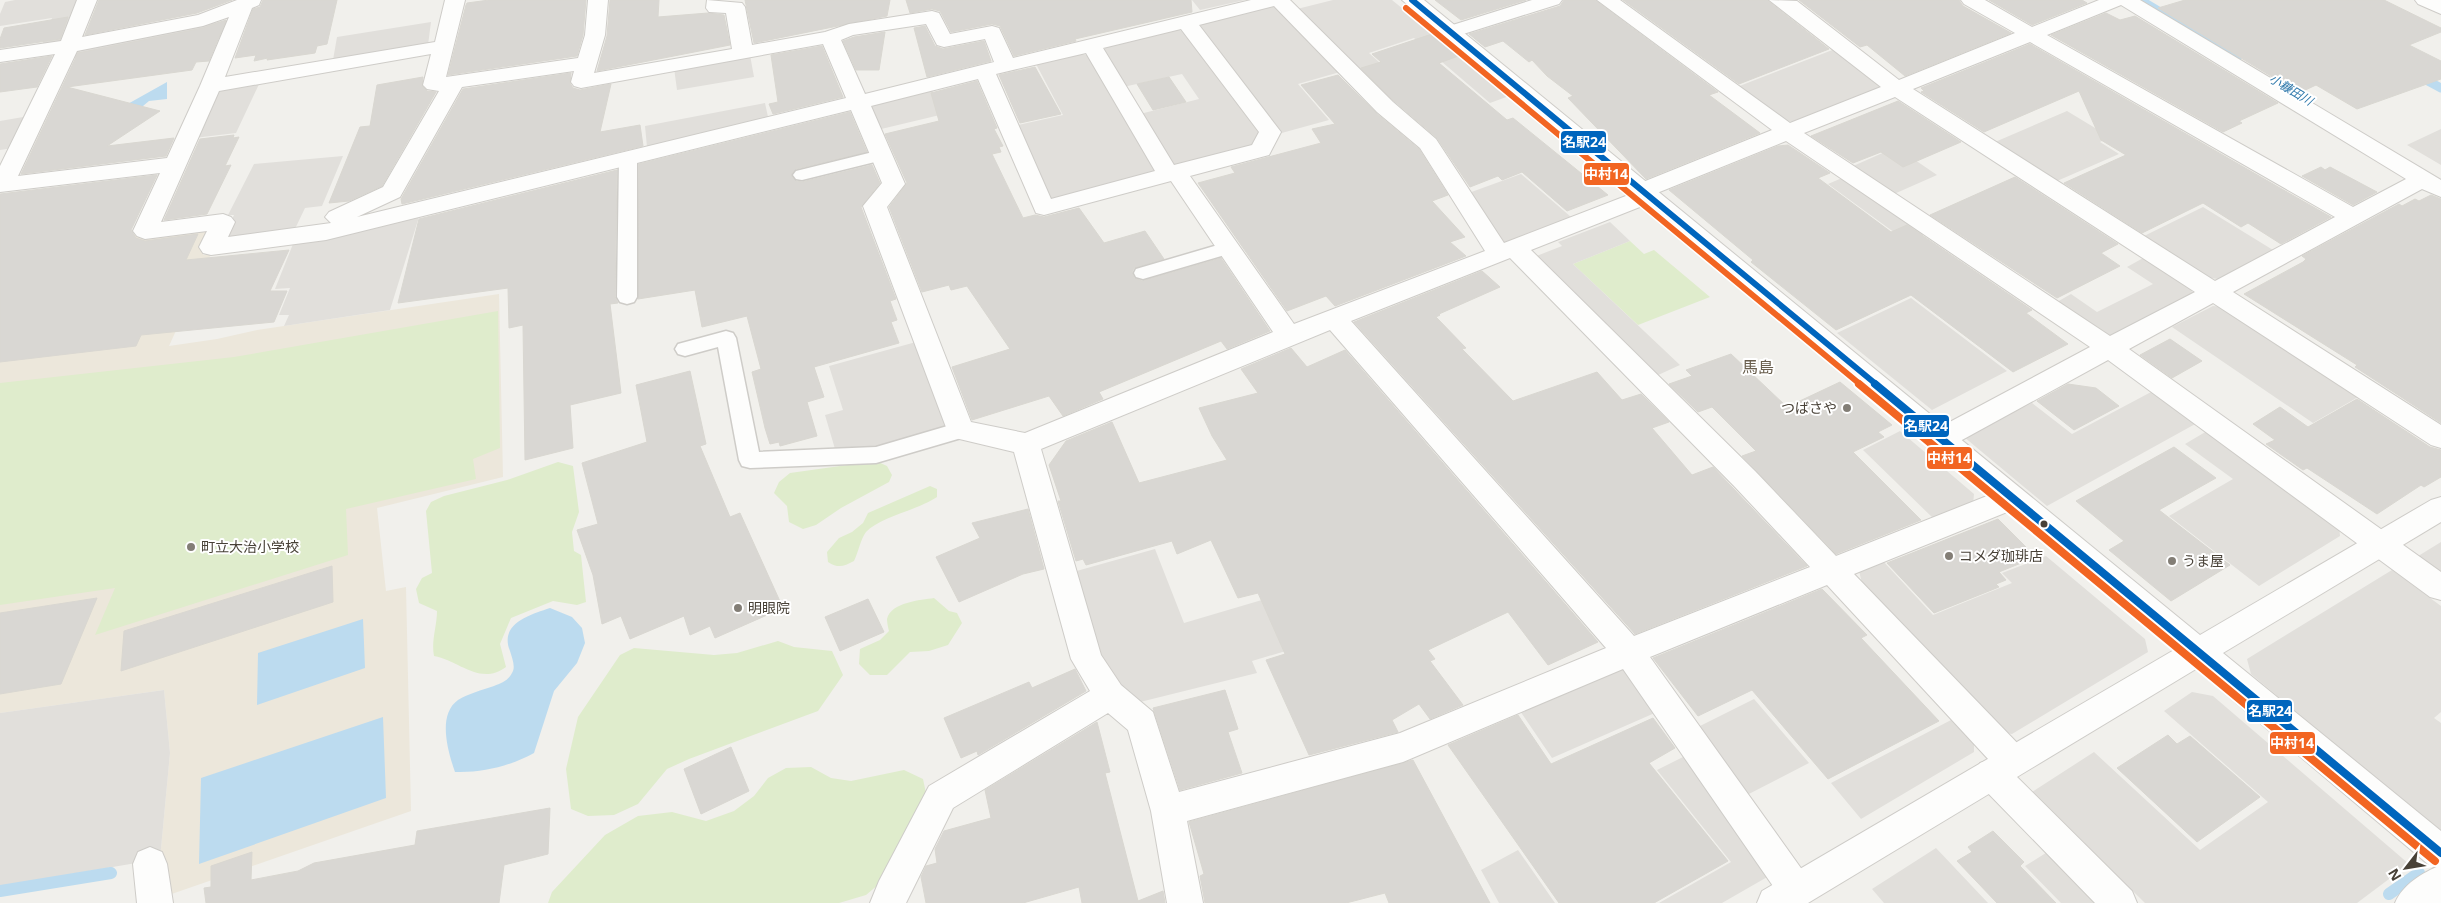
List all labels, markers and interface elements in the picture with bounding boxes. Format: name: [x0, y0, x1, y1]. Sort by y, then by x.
water label: 小糠田川: [2266, 70, 2318, 110]
line badge: 名駅24: [1560, 130, 1607, 154]
text: 名駅24: [1562, 132, 1606, 151]
line badge: 中村14: [1583, 162, 1630, 186]
text: 中村14: [1584, 164, 1628, 183]
district label: 馬島: [1742, 356, 1774, 378]
place label: つばさや: [1781, 398, 1837, 417]
marker: つばさや: [1841, 402, 1853, 414]
line badge: 名駅24: [1903, 414, 1950, 438]
text: 名駅24: [1904, 416, 1948, 435]
line badge: 中村14: [1926, 446, 1973, 470]
text: 中村14: [1927, 448, 1971, 467]
unlabelled marker: [2039, 519, 2049, 529]
place label: 町立大治小学校: [201, 537, 299, 556]
marker: 町立大治小学校: [185, 541, 197, 553]
place label: コメダ珈琲店: [1959, 546, 2043, 565]
marker: コメダ珈琲店: [1943, 550, 1955, 562]
place label: うま屋: [2182, 551, 2224, 570]
marker: うま屋: [2166, 555, 2178, 567]
place label: 明眼院: [748, 598, 790, 617]
marker: 明眼院: [732, 602, 744, 614]
line badge: 名駅24: [2246, 699, 2293, 723]
text: 名駅24: [2248, 701, 2292, 720]
line badge: 中村14: [2269, 731, 2316, 755]
text: 中村14: [2270, 733, 2314, 752]
north arrow: [2381, 843, 2431, 893]
text: N: [2383, 865, 2406, 885]

